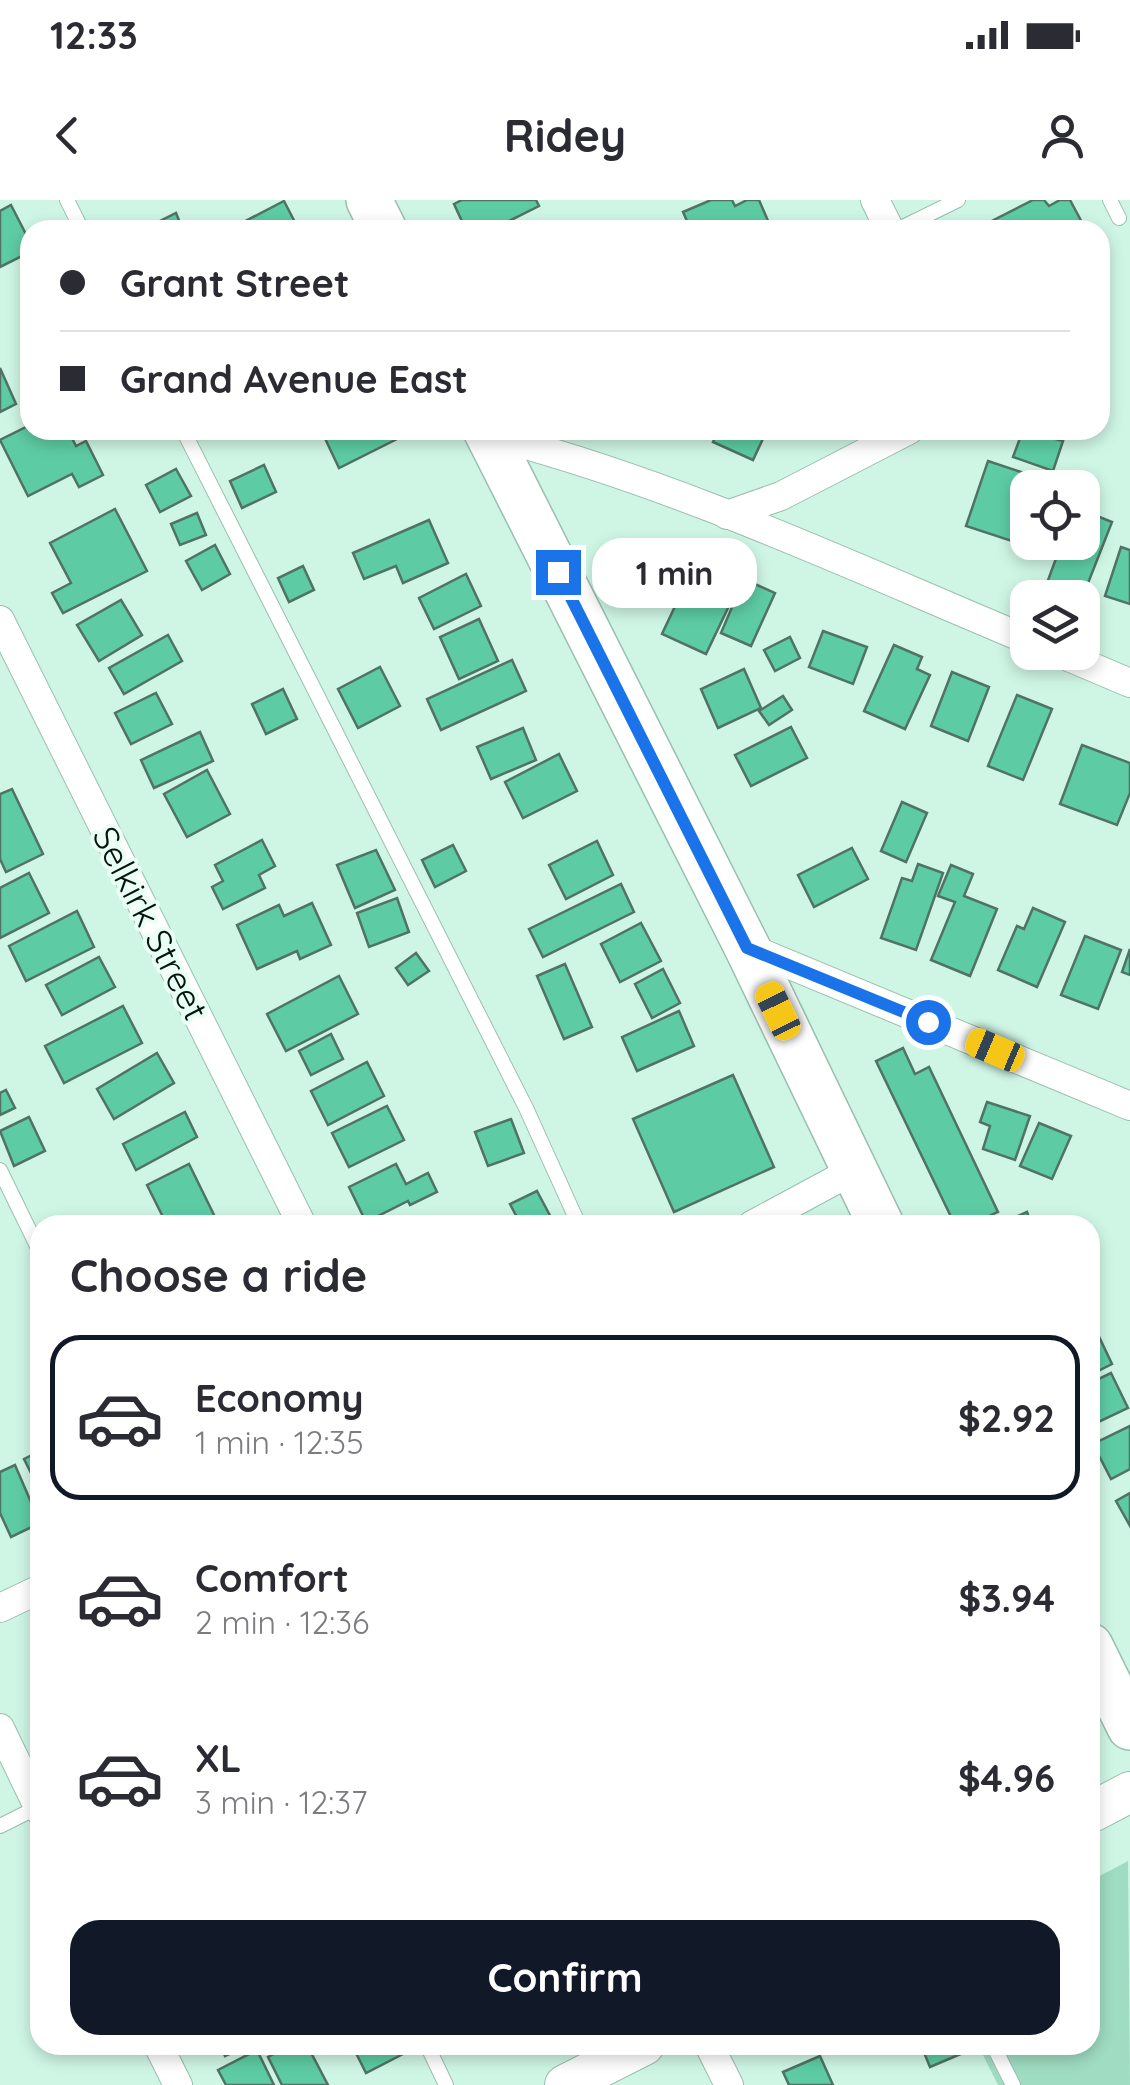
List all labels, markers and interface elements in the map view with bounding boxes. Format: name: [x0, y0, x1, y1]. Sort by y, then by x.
text: 12:33: [50, 11, 138, 59]
text: Ridey: [504, 107, 626, 163]
icon: back: [40, 108, 95, 163]
icon: person: [1035, 108, 1090, 163]
text: Grant Street: [120, 259, 349, 307]
text: Grand Avenue East: [120, 355, 468, 403]
map controls: [1010, 470, 1100, 670]
button: locate: [1010, 470, 1100, 560]
callout: 1 min: [593, 537, 758, 607]
route end: [536, 550, 581, 595]
text: 1 min: [636, 553, 713, 593]
button: layers: [1010, 580, 1100, 670]
street label: Selkirk Street: [83, 819, 219, 1027]
car: [751, 977, 805, 1045]
route start: [906, 1000, 951, 1045]
car: [962, 1024, 1028, 1076]
text: Choose a ride: [70, 1247, 367, 1303]
icon: car: [75, 1373, 165, 1463]
text: Economy: [195, 1374, 364, 1422]
text: $2.92: [958, 1394, 1055, 1442]
text: 1 min · 12:35: [195, 1422, 364, 1462]
icon: car: [75, 1553, 165, 1643]
text: Comfort: [195, 1554, 349, 1602]
text: $3.94: [959, 1574, 1055, 1622]
text: 2 min · 12:36: [195, 1602, 369, 1642]
icon: car: [75, 1733, 165, 1823]
text: XL: [195, 1734, 241, 1782]
text: $4.96: [958, 1754, 1055, 1802]
text: 3 min · 12:37: [195, 1782, 367, 1822]
button: Confirm: [70, 1920, 1060, 2035]

